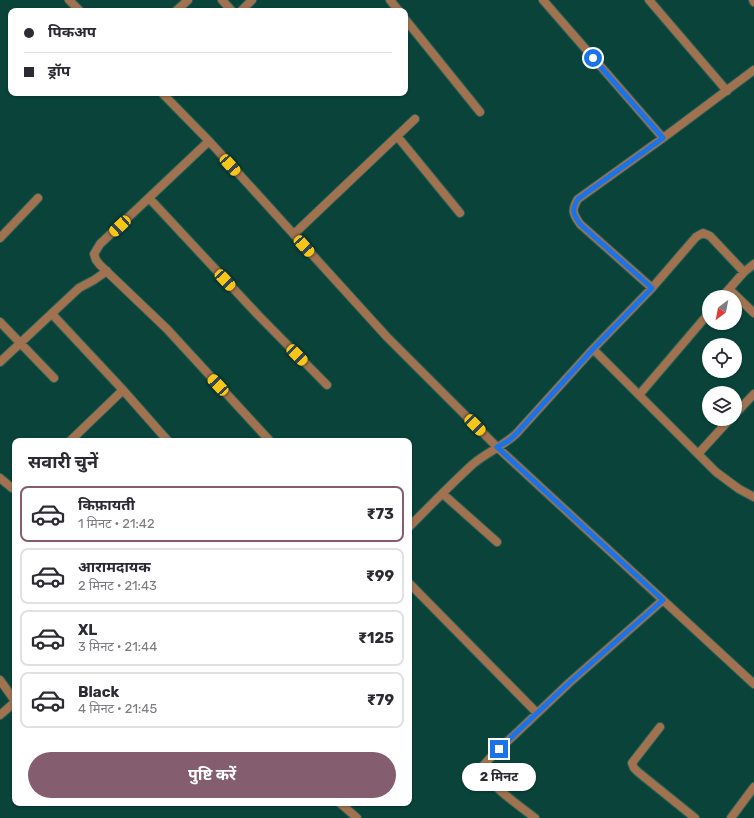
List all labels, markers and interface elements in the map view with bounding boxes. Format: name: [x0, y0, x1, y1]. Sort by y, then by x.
text: पिकअप: [48, 23, 96, 41]
route start: [584, 49, 602, 67]
text: ड्रॉप: [48, 62, 70, 80]
car: [218, 152, 242, 178]
car: [107, 213, 133, 239]
car: [292, 233, 316, 259]
car: [212, 267, 238, 293]
north arrow: [702, 290, 742, 330]
map controls: [702, 290, 742, 426]
button: locate: [702, 338, 742, 378]
car: [284, 342, 310, 368]
car: [205, 372, 231, 398]
button: layers: [702, 386, 742, 426]
car: [462, 412, 488, 438]
text: सवारी चुनें: [28, 451, 98, 473]
icon: car: [30, 496, 66, 532]
text: किफ़ायती: [78, 496, 135, 514]
text: ₹73: [367, 505, 394, 523]
text: 1 मिनट · 21:42: [78, 516, 155, 531]
icon: car: [30, 558, 66, 594]
text: आरामदायक: [78, 558, 151, 576]
text: ₹99: [366, 567, 394, 585]
text: 2 मिनट · 21:43: [78, 578, 157, 593]
icon: car: [30, 620, 66, 656]
text: XL: [78, 621, 97, 639]
text: ₹125: [358, 629, 394, 647]
text: 3 मिनट · 21:44: [78, 639, 157, 654]
icon: car: [30, 682, 66, 718]
text: Black: [78, 683, 119, 701]
text: ₹79: [367, 691, 394, 709]
text: 4 मिनट · 21:45: [78, 701, 157, 716]
route end: [490, 740, 508, 758]
button: पुष्टि करें: [28, 752, 396, 798]
callout: 2 मिनट: [462, 763, 536, 791]
text: 2 मिनट: [480, 769, 518, 784]

